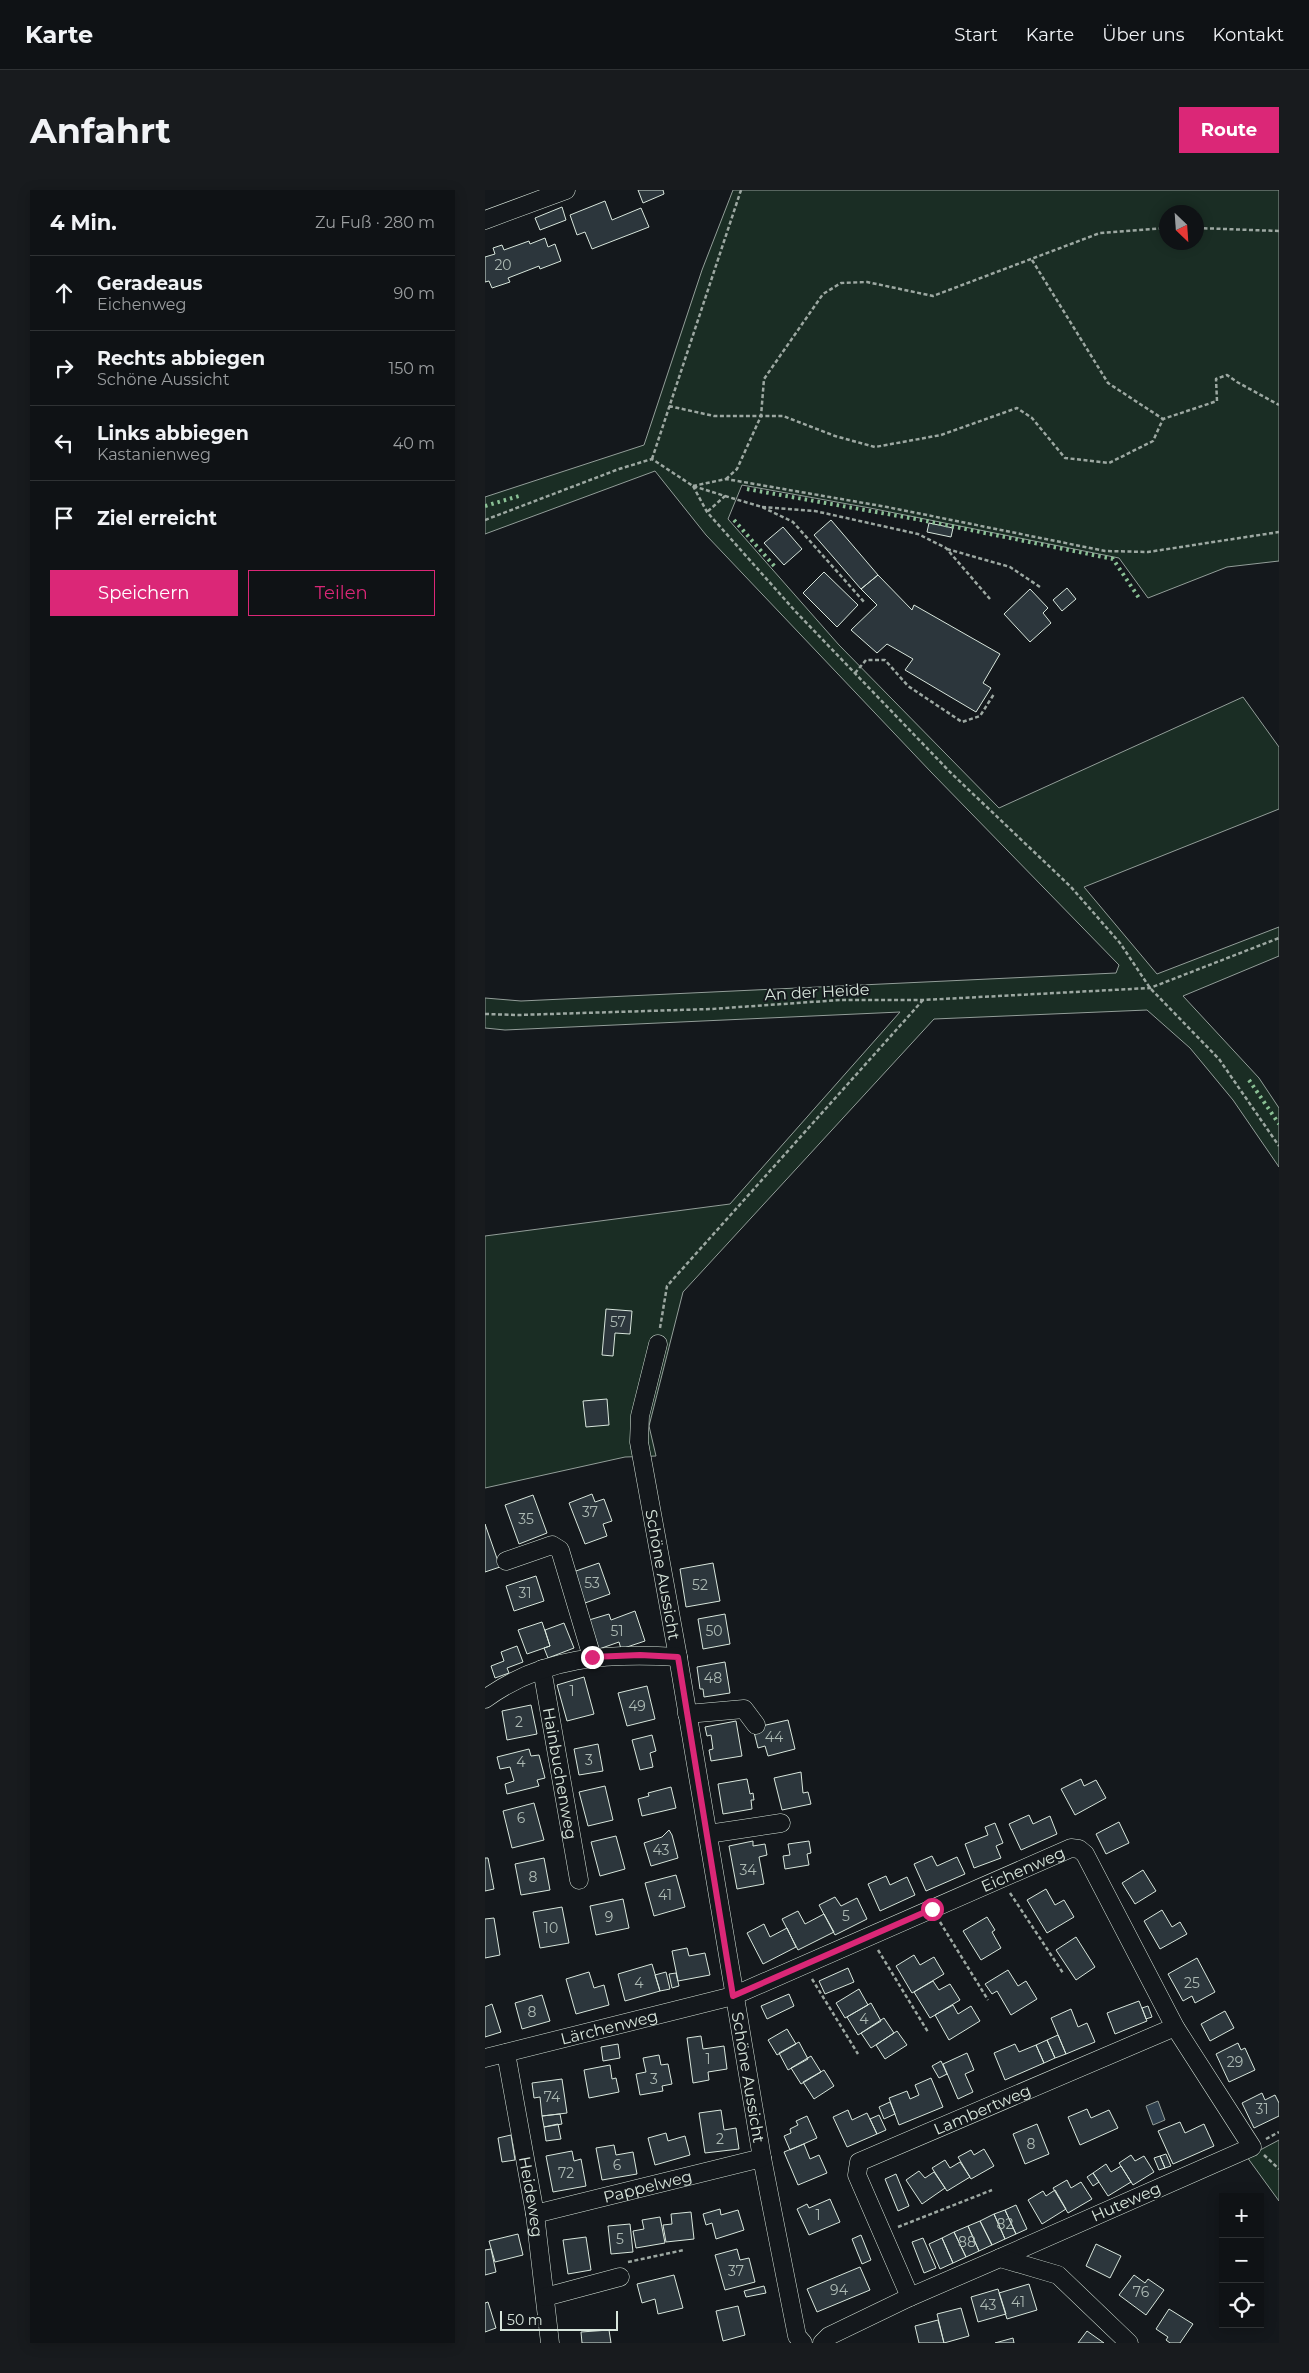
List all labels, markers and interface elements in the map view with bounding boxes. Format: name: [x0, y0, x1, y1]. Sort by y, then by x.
text: Karte: [25, 20, 93, 49]
text: Start: [954, 24, 998, 46]
text: Karte: [1026, 24, 1074, 46]
text: Über uns: [1102, 24, 1185, 46]
text: Kontakt: [1213, 24, 1284, 46]
button: Route: [1179, 107, 1279, 153]
text: Anfahrt: [30, 109, 171, 152]
north arrow: [1159, 205, 1204, 250]
text: 4 Min.: [50, 210, 117, 235]
text: Zu Fuß · 280 m: [315, 213, 435, 232]
house number: 20: [494, 256, 512, 274]
text: Geradeaus: [97, 272, 203, 295]
icon: ahead: [50, 279, 78, 307]
text: 90 m: [393, 284, 435, 303]
text: Eichenweg: [97, 295, 186, 314]
text: Rechts abbiegen: [97, 347, 265, 370]
icon: right: [50, 354, 78, 382]
text: 150 m: [388, 359, 435, 378]
text: Schöne Aussicht: [97, 370, 229, 389]
text: Links abbiegen: [97, 422, 249, 445]
icon: left: [50, 429, 78, 457]
text: 40 m: [393, 434, 435, 453]
text: Kastanienweg: [97, 445, 211, 464]
icon: arrive: [50, 504, 78, 532]
text: Ziel erreicht: [97, 507, 217, 530]
button: Speichern: [50, 570, 238, 616]
button: Teilen: [248, 570, 435, 616]
street label: An der Heide: [764, 980, 870, 1004]
house number: 57: [610, 1313, 626, 1331]
house number: 37: [582, 1503, 598, 1521]
street label: Schöne Aussicht: [642, 1508, 684, 1642]
house number: 35: [518, 1510, 534, 1528]
house number: 53: [584, 1574, 600, 1592]
house number: 52: [692, 1576, 708, 1594]
house number: 31: [519, 1584, 531, 1602]
house number: 51: [611, 1622, 623, 1640]
house number: 50: [705, 1622, 723, 1640]
route end: [581, 1646, 604, 1669]
house number: 48: [704, 1669, 722, 1687]
house number: 1: [569, 1682, 575, 1700]
house number: 49: [628, 1697, 646, 1715]
street label: Hainbuchenweg: [539, 1706, 581, 1841]
house number: 2: [515, 1713, 523, 1731]
house number: 44: [765, 1728, 784, 1746]
house number: 3: [585, 1751, 593, 1769]
house number: 4: [516, 1753, 526, 1771]
house number: 6: [517, 1809, 526, 1827]
house number: 43: [653, 1841, 670, 1859]
street label: Eichenweg: [978, 1842, 1068, 1896]
house number: 34: [739, 1861, 757, 1879]
house number: 8: [529, 1868, 538, 1886]
house number: 41: [658, 1886, 672, 1904]
route start: [921, 1898, 944, 1921]
house number: 5: [842, 1907, 850, 1925]
house number: 9: [605, 1908, 613, 1926]
house number: 10: [544, 1919, 558, 1937]
house number: 4: [634, 1974, 644, 1992]
house number: 25: [1184, 1974, 1200, 1992]
house number: 8: [528, 2003, 537, 2021]
street label: Lärchenweg: [559, 2006, 660, 2048]
street label: Schöne Aussicht: [728, 2010, 769, 2145]
house number: 4: [859, 2010, 869, 2028]
house number: 1: [705, 2050, 711, 2068]
house number: 29: [1227, 2053, 1243, 2071]
house number: 3: [650, 2070, 658, 2088]
street label: Lambertweg: [931, 2080, 1034, 2139]
house number: 74: [544, 2088, 561, 2106]
house number: 31: [1256, 2100, 1268, 2118]
house number: 2: [716, 2130, 724, 2148]
house number: 8: [1027, 2135, 1036, 2153]
street label: Heideweg: [515, 2155, 547, 2238]
house number: 6: [613, 2156, 622, 2174]
house number: 72: [558, 2164, 574, 2182]
street label: Pappelweg: [601, 2166, 694, 2206]
street label: Huteweg: [1088, 2178, 1164, 2226]
map controls: [1219, 2193, 1264, 2328]
button: +: [1219, 2193, 1264, 2238]
house number: 1: [815, 2206, 821, 2224]
house number: 82: [997, 2215, 1013, 2233]
house number: 5: [616, 2230, 624, 2248]
house number: 88: [958, 2233, 976, 2251]
button: −: [1219, 2238, 1264, 2283]
house number: 37: [728, 2262, 744, 2280]
house number: 94: [830, 2281, 849, 2299]
house number: 76: [1133, 2283, 1150, 2301]
button: locate: [1219, 2283, 1264, 2328]
house number: 41: [1011, 2293, 1025, 2311]
house number: 43: [980, 2296, 997, 2314]
scale bar: [500, 2308, 617, 2331]
text: 50 m: [507, 2311, 543, 2329]

